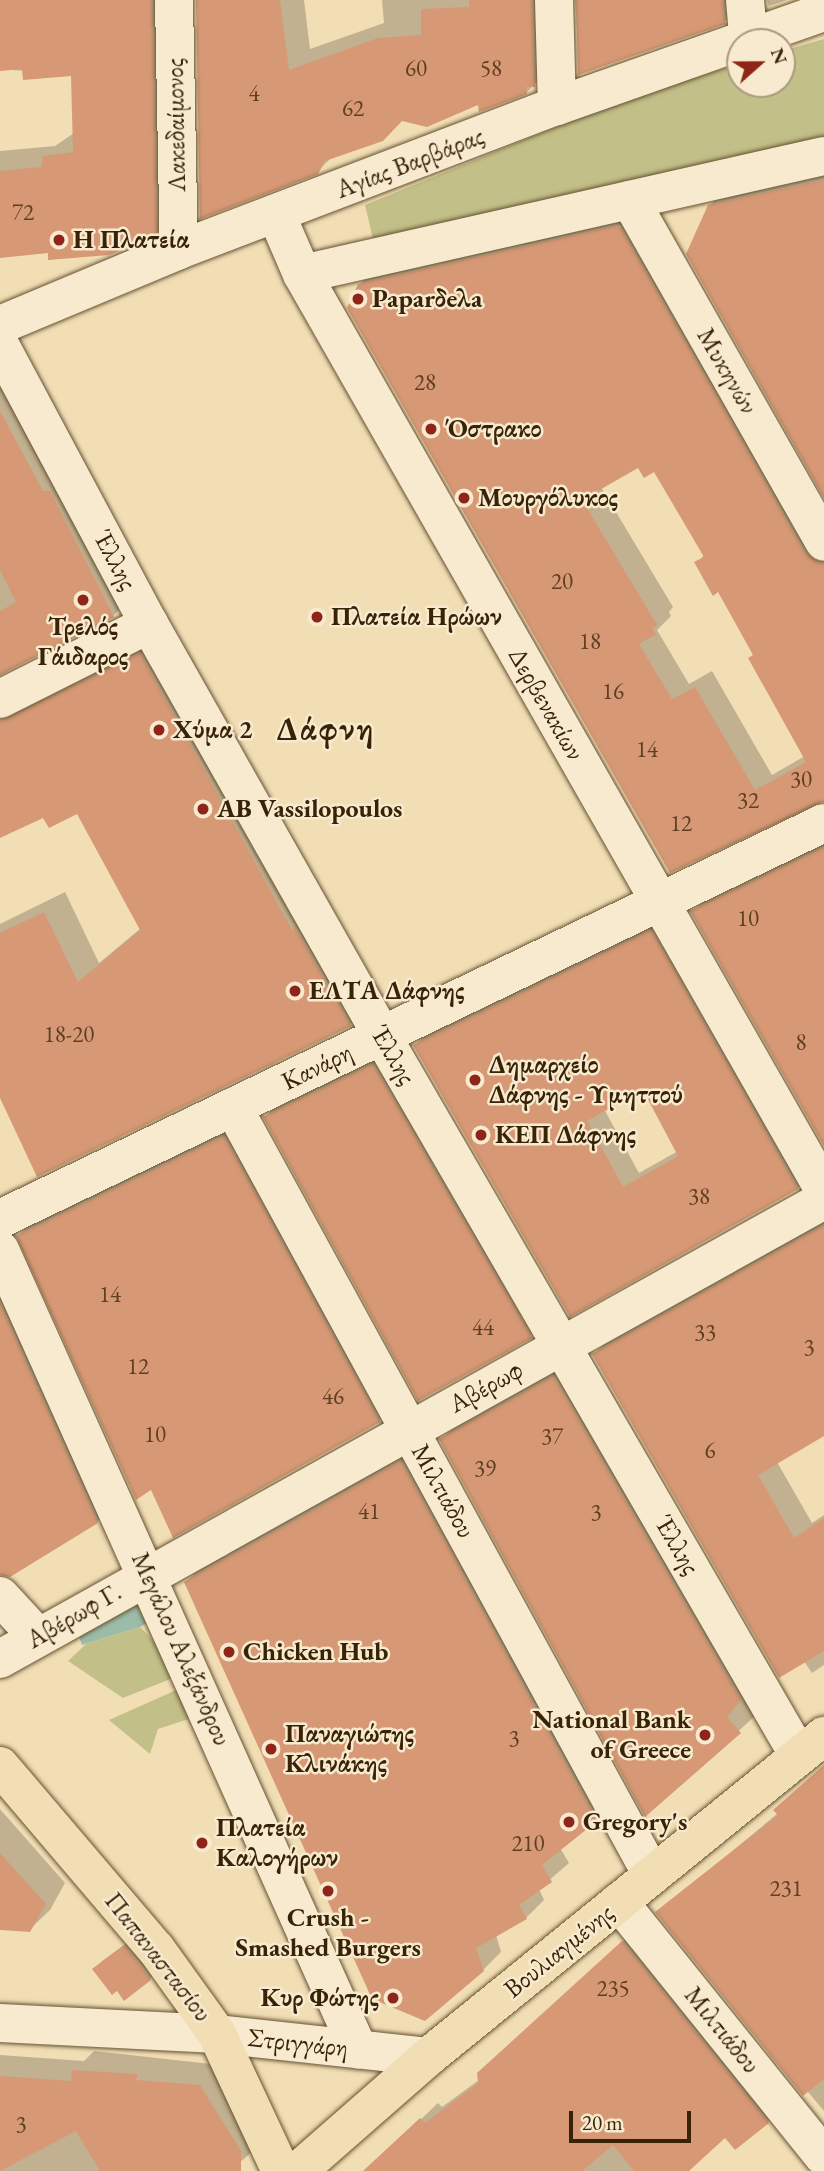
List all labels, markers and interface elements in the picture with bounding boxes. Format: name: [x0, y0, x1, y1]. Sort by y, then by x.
north arrow: [726, 28, 796, 98]
text: N: [765, 44, 794, 68]
house number: 60: [405, 54, 427, 82]
house number: 58: [480, 54, 502, 82]
street label: Λακεδαίμονος: [159, 58, 193, 192]
house number: 4: [248, 79, 260, 107]
house number: 62: [342, 94, 364, 122]
street label: Αγίας Βαρβάρας: [332, 120, 488, 206]
house number: 72: [12, 198, 34, 226]
place label: Η Πλατεία: [73, 224, 189, 256]
marker: Η Πλατεία: [51, 232, 67, 248]
place label: Paparδeλa: [372, 283, 482, 315]
marker: Paparδeλa: [350, 291, 366, 307]
street label: Μυκηνών: [690, 322, 764, 420]
house number: 28: [414, 368, 436, 396]
place label: Όστρακο: [445, 413, 542, 445]
marker: Όστρακο: [423, 421, 439, 437]
place label: Μουργόλυκος: [478, 482, 618, 514]
marker: Μουργόλυκος: [456, 490, 472, 506]
street label: Έλλης: [86, 525, 144, 595]
house number: 20: [551, 567, 573, 595]
marker: Τρελός Γάιδαρος: [75, 592, 91, 608]
place label: Πλατεία Ηρώων: [331, 601, 502, 633]
marker: Πλατεία Ηρώων: [309, 609, 325, 625]
place label: Τρελός Γάιδαρος: [38, 611, 128, 672]
house number: 18: [579, 627, 601, 655]
street label: Δερβενακίων: [501, 642, 591, 766]
house number: 16: [602, 677, 624, 705]
district label: Δάφνη: [277, 709, 375, 749]
place label: Χύμα 2: [173, 714, 252, 746]
marker: Χύμα 2: [151, 722, 167, 738]
house number: 14: [636, 735, 658, 763]
house number: 30: [790, 765, 812, 793]
house number: 32: [737, 786, 759, 814]
place label: AB Vassilopoulos: [217, 793, 402, 825]
marker: AB Vassilopoulos: [195, 801, 211, 817]
house number: 12: [670, 809, 692, 837]
house number: 10: [737, 904, 759, 932]
place label: ΕΛΤΑ Δάφνης: [309, 975, 464, 1007]
marker: ΕΛΤΑ Δάφνης: [287, 983, 303, 999]
house number: 18-20: [44, 1020, 94, 1048]
street label: Έλλης: [364, 1020, 422, 1090]
house number: 8: [795, 1028, 807, 1056]
street label: Κανάρη: [277, 1037, 357, 1097]
place label: Δημαρχείο Δάφνης - Υμηττού: [489, 1049, 683, 1110]
marker: Δημαρχείο Δάφνης - Υμηττού: [467, 1072, 483, 1088]
place label: ΚΕΠ Δάφνης: [495, 1119, 636, 1151]
marker: ΚΕΠ Δάφνης: [473, 1127, 489, 1143]
house number: 38: [688, 1182, 710, 1210]
house number: 14: [99, 1280, 121, 1308]
house number: 44: [472, 1313, 494, 1341]
house number: 33: [694, 1318, 716, 1346]
house number: 3: [803, 1333, 815, 1361]
house number: 12: [127, 1352, 149, 1380]
street label: Αβέρωφ: [444, 1354, 528, 1420]
house number: 46: [322, 1382, 344, 1410]
house number: 10: [144, 1420, 166, 1448]
house number: 37: [541, 1422, 563, 1450]
house number: 6: [704, 1436, 716, 1464]
street label: Μιλτιάδου: [404, 1438, 482, 1544]
house number: 39: [474, 1454, 496, 1482]
house number: 41: [358, 1497, 380, 1525]
house number: 3: [590, 1498, 602, 1526]
street label: Έλλης: [648, 1510, 706, 1580]
street label: Μεγάλου Αλεξάνδρου: [124, 1547, 238, 1751]
street label: Αβέρωφ Γ.: [21, 1576, 127, 1656]
place label: Chicken Hub: [243, 1636, 388, 1668]
marker: Chicken Hub: [221, 1644, 237, 1660]
place label: National Bank of Greece: [532, 1704, 691, 1766]
place label: Παναγιώτης Κλινάκης: [285, 1718, 414, 1780]
house number: 3: [508, 1724, 520, 1752]
marker: National Bank of Greece: [697, 1727, 713, 1743]
marker: Παναγιώτης Κλινάκης: [263, 1741, 279, 1757]
place label: Gregory's: [583, 1806, 687, 1838]
place label: Πλατεία Καλογήρων: [216, 1812, 338, 1874]
marker: Gregory's: [561, 1814, 577, 1830]
house number: 210: [511, 1829, 545, 1857]
marker: Πλατεία Καλογήρων: [194, 1835, 210, 1851]
house number: 231: [769, 1874, 803, 1902]
marker: Crush - Smashed Burgers: [320, 1883, 336, 1899]
street label: Παπαναστασίου: [98, 1886, 218, 2028]
street label: Βουλιαγμένης: [498, 1897, 620, 2005]
place label: Crush - Smashed Burgers: [235, 1902, 421, 1964]
house number: 235: [596, 1974, 630, 2002]
street label: Μιλτιάδου: [677, 1980, 767, 2080]
place label: Κυρ Φώτης: [260, 1982, 379, 2014]
marker: Κυρ Φώτης: [385, 1990, 401, 2006]
street label: Στριγγάρη: [246, 2022, 350, 2064]
scale bar: [572, 2098, 694, 2142]
text: 20 m: [582, 2109, 623, 2136]
house number: 3: [15, 2110, 27, 2138]

